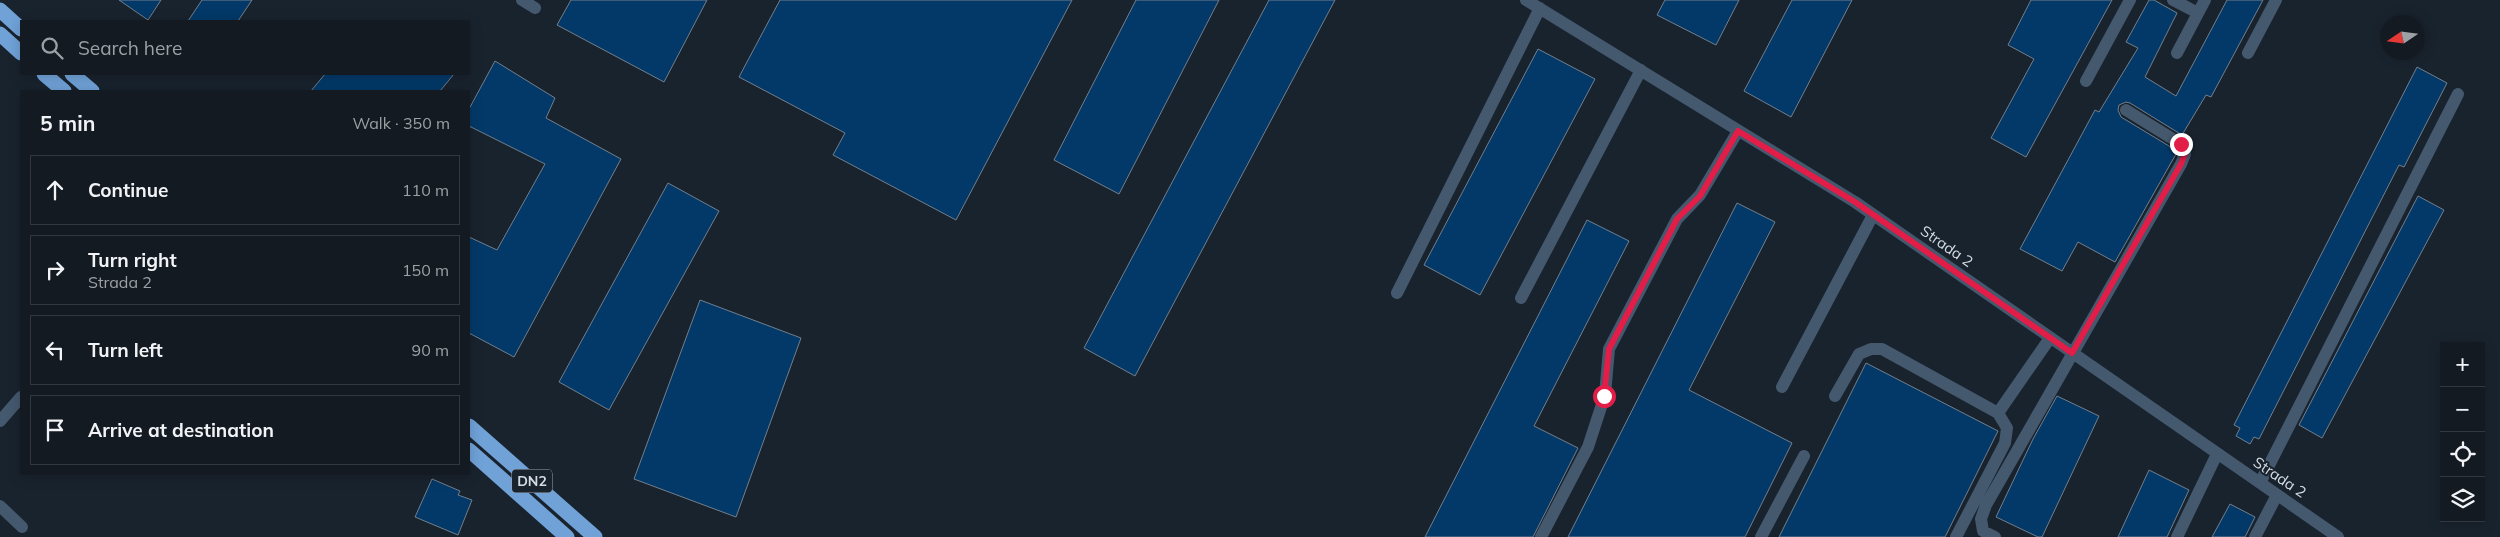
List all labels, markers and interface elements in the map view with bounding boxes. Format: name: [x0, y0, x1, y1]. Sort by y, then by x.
north arrow: [2380, 15, 2425, 60]
search box: [20, 20, 470, 75]
icon: search: [38, 34, 66, 62]
text: Search here: [78, 36, 182, 60]
text: 5 min: [40, 110, 95, 136]
text: Walk · 350 m: [352, 113, 450, 133]
route end: [2170, 133, 2193, 156]
icon: ahead: [41, 176, 69, 204]
text: Continue: [88, 178, 168, 202]
text: 110 m: [402, 180, 449, 200]
street label: Strada 2: [1917, 221, 1977, 271]
text: Turn right: [88, 248, 177, 272]
icon: right: [41, 256, 69, 284]
text: 150 m: [402, 260, 449, 280]
text: Strada 2: [88, 272, 152, 292]
icon: left: [41, 336, 69, 364]
text: Turn left: [88, 338, 163, 362]
text: 90 m: [412, 340, 449, 360]
map controls: [2440, 342, 2485, 522]
button: +: [2440, 342, 2485, 387]
route start: [1593, 385, 1616, 408]
button: −: [2440, 387, 2485, 432]
icon: arrive: [41, 416, 69, 444]
text: Arrive at destination: [88, 418, 274, 442]
button: locate: [2440, 432, 2485, 477]
street label: Strada 2: [2250, 452, 2310, 502]
road number: DN2: [512, 470, 552, 492]
button: layers: [2440, 477, 2485, 522]

